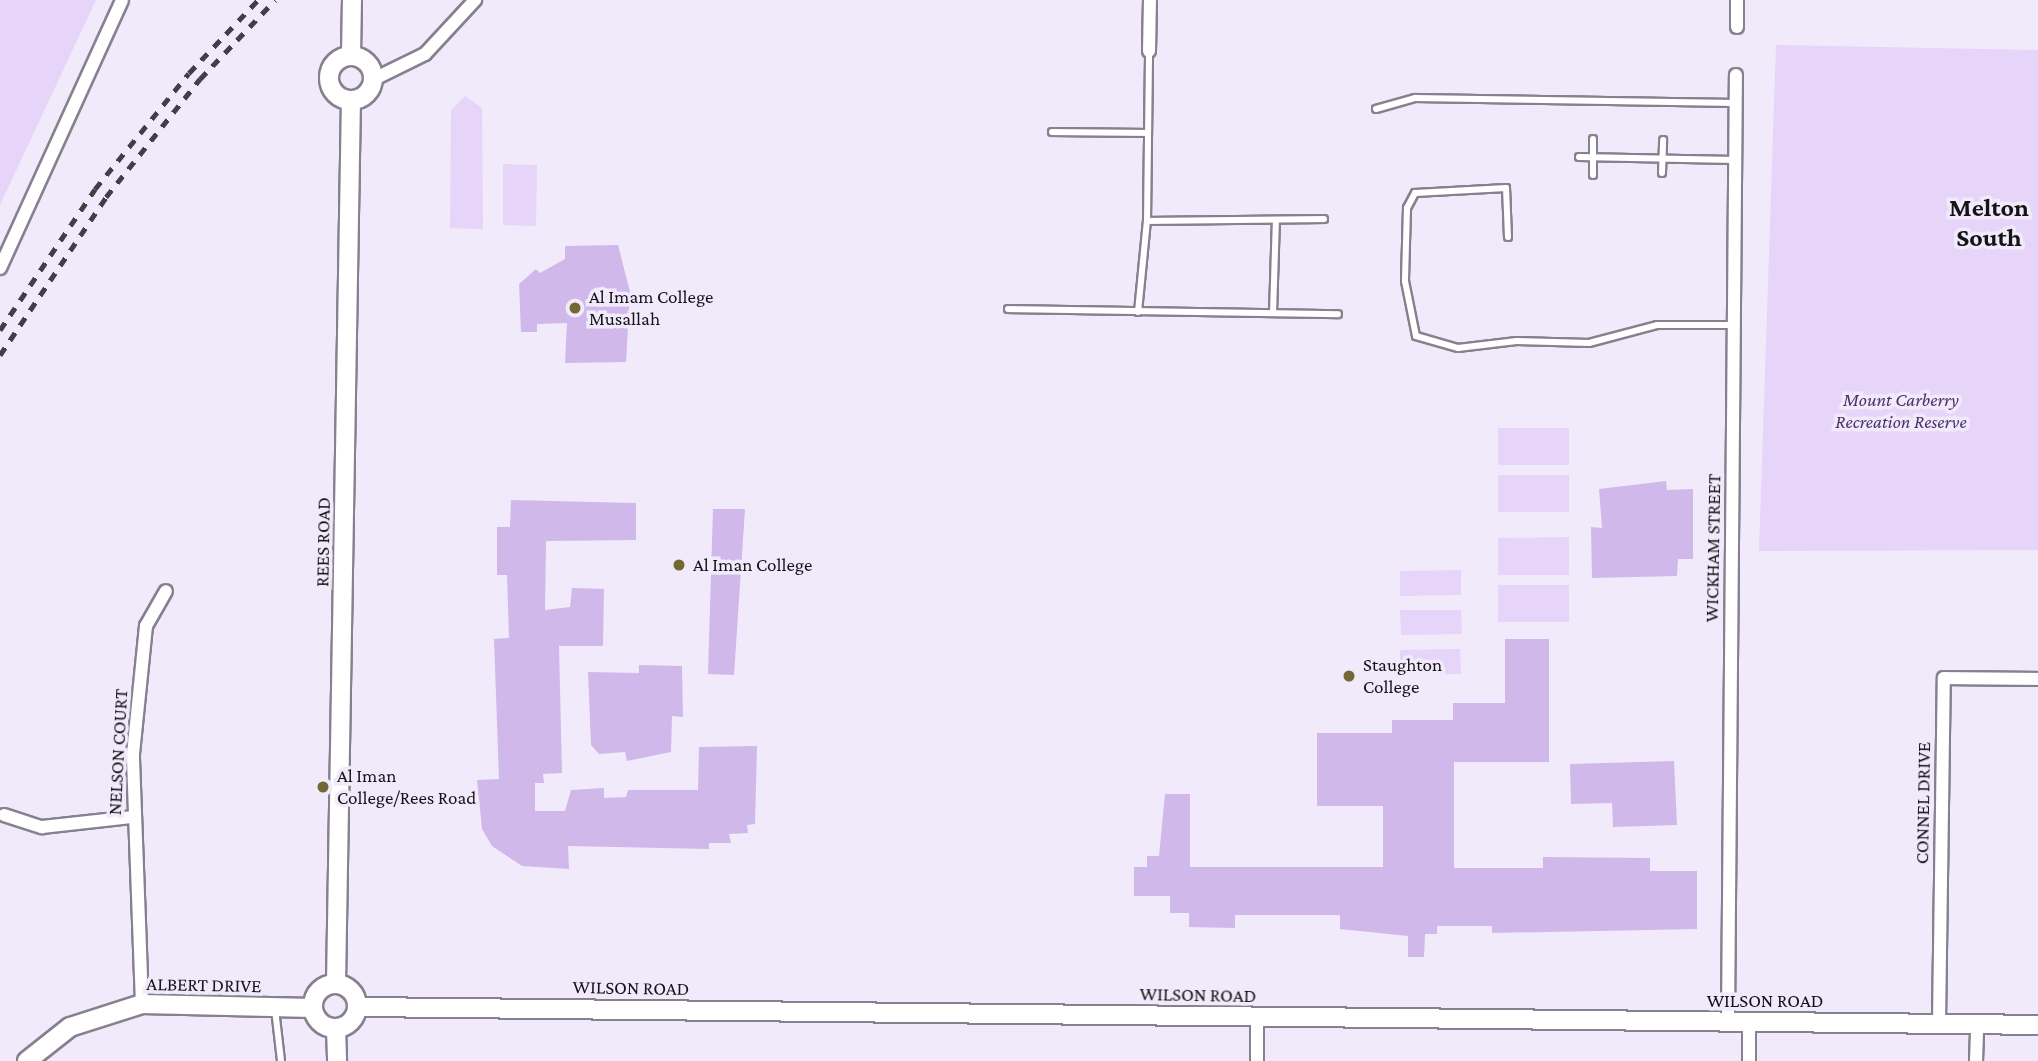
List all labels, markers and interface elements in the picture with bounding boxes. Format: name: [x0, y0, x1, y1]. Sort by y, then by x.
district label: Melton South: [1949, 192, 2029, 254]
place label: Al Imam College Musallah: [589, 286, 713, 330]
marker: Al Imam College Musallah: [567, 300, 583, 316]
park label: Mount Carberry Recreation Reserve: [1835, 389, 1967, 433]
street label: WICKHAM STREET: [1700, 474, 1726, 622]
street label: REES ROAD: [311, 497, 335, 587]
place label: Al Iman College: [693, 554, 812, 576]
marker: Al Iman College: [671, 557, 687, 573]
place label: Staughton College: [1363, 654, 1442, 698]
marker: Staughton College: [1341, 668, 1357, 684]
street label: NELSON COURT: [103, 688, 133, 816]
street label: CONNEL DRIVE: [1911, 742, 1935, 864]
place label: Al Iman College/Rees Road: [337, 765, 476, 809]
marker: Al Iman College/Rees Road: [315, 779, 331, 795]
street label: ALBERT DRIVE: [146, 973, 262, 997]
street label: WILSON ROAD: [572, 976, 690, 1000]
street label: WILSON ROAD: [1139, 983, 1257, 1007]
street label: WILSON ROAD: [1707, 990, 1823, 1012]

